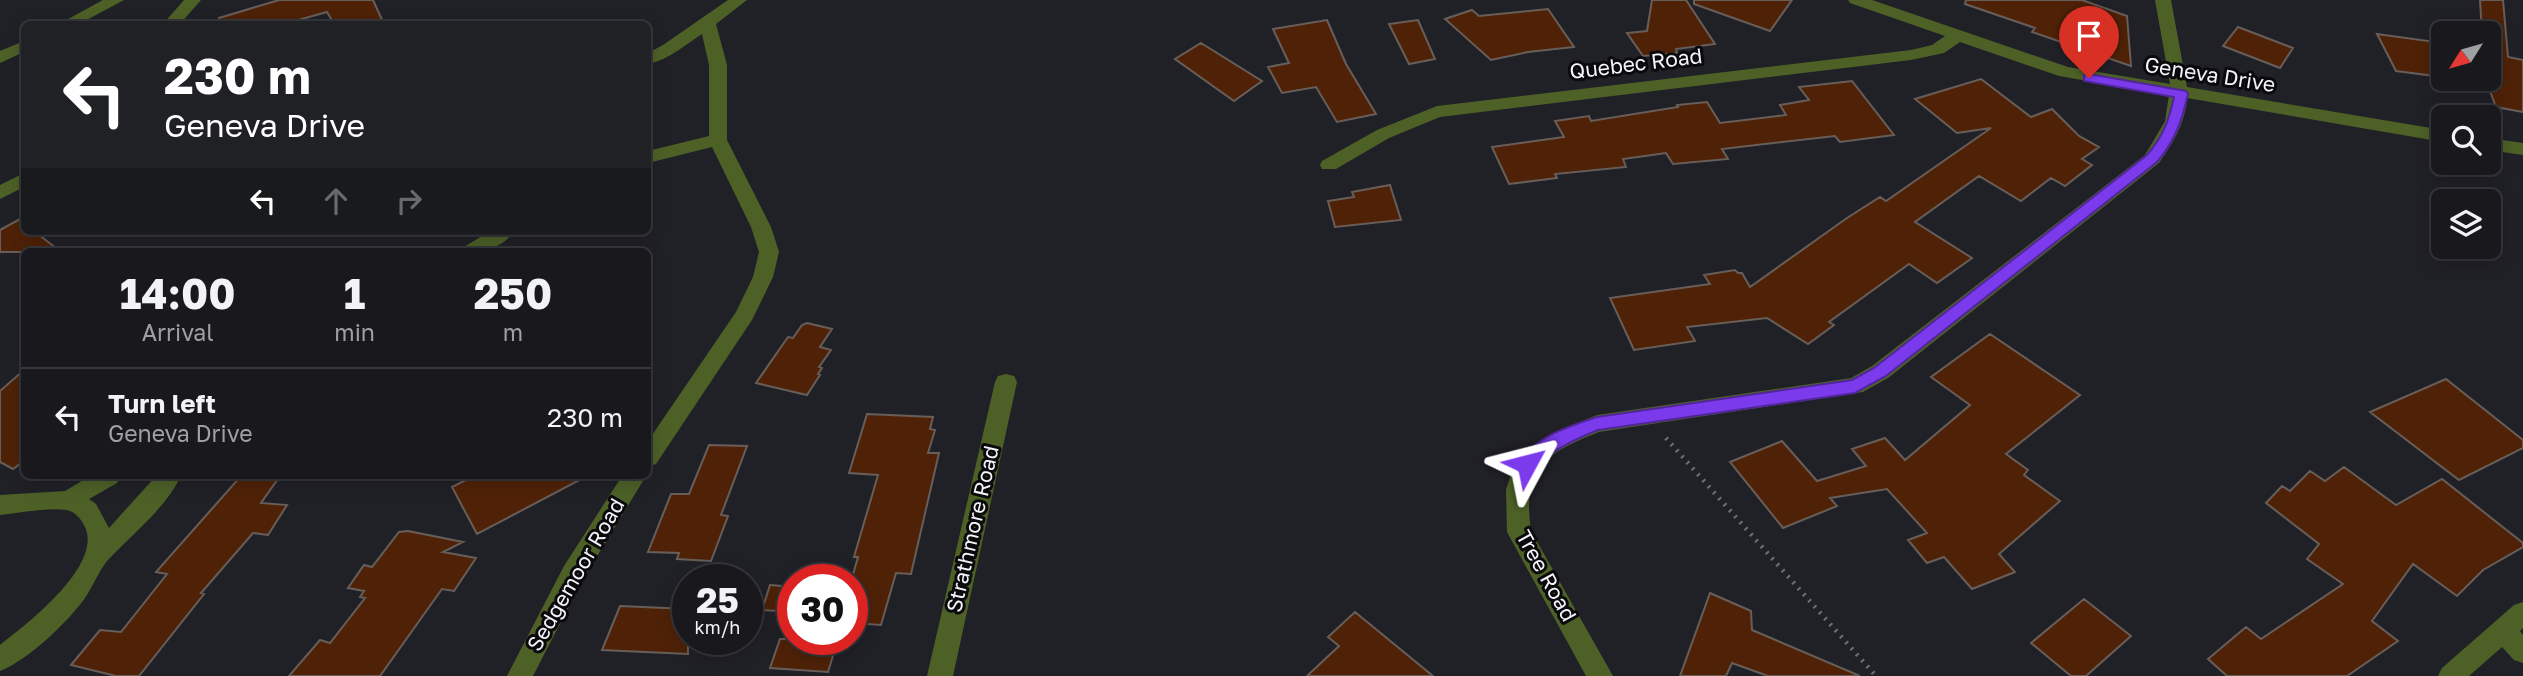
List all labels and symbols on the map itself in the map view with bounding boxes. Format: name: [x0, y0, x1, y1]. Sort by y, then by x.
pin: [2059, 6, 2119, 78]
north arrow: [2431, 21, 2501, 91]
street label: Quebec Road: [1568, 42, 1704, 84]
street label: Geneva Drive: [2143, 51, 2277, 97]
position arrow: [1490, 427, 1564, 501]
street label: Strathmore Road: [940, 443, 1004, 615]
street label: Sedgemoor Road: [521, 493, 629, 656]
street label: Tree Road: [1511, 525, 1583, 626]
speed limit sign: 30: [777, 564, 868, 655]

